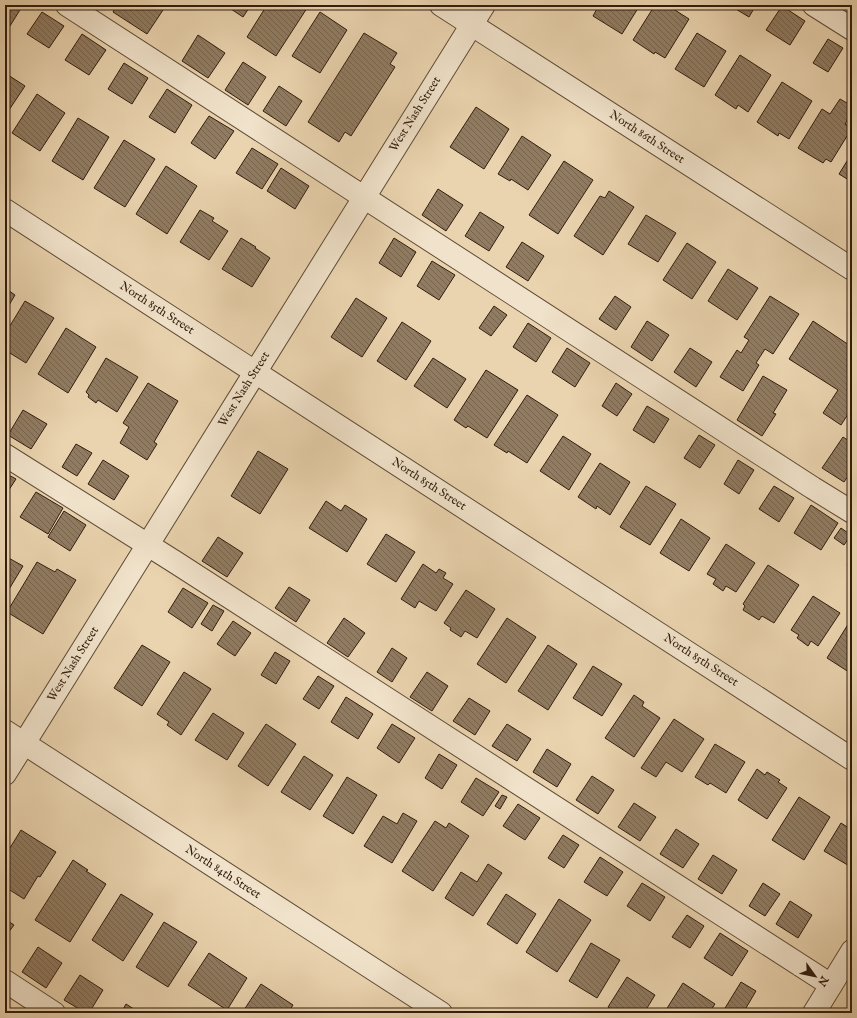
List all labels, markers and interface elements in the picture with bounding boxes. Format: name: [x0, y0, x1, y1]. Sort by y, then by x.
street label: West Nash Street: [386, 74, 444, 154]
street label: North 86th Street: [607, 107, 687, 167]
street label: North 85th Street: [117, 278, 197, 338]
street label: West Nash Street: [215, 349, 273, 429]
street label: North 85th Street: [389, 454, 469, 514]
street label: West Nash Street: [44, 624, 102, 704]
street label: North 85th Street: [661, 630, 741, 690]
street label: North 84th Street: [182, 842, 264, 902]
north arrow: [795, 956, 835, 996]
text: N: [814, 972, 832, 989]

